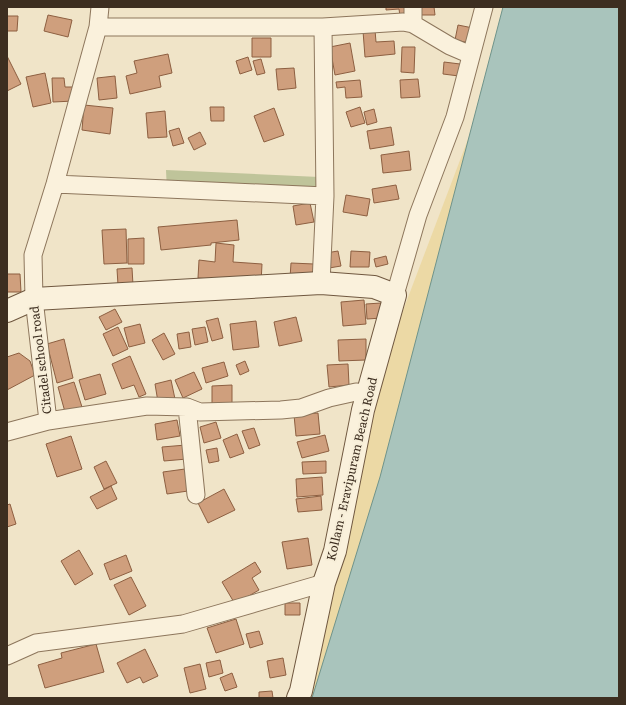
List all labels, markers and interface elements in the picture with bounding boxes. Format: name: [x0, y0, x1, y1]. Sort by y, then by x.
street label: Citadel school road: [24, 304, 56, 415]
street label: Kollam - Eravipuram Beach Road: [321, 374, 381, 562]

